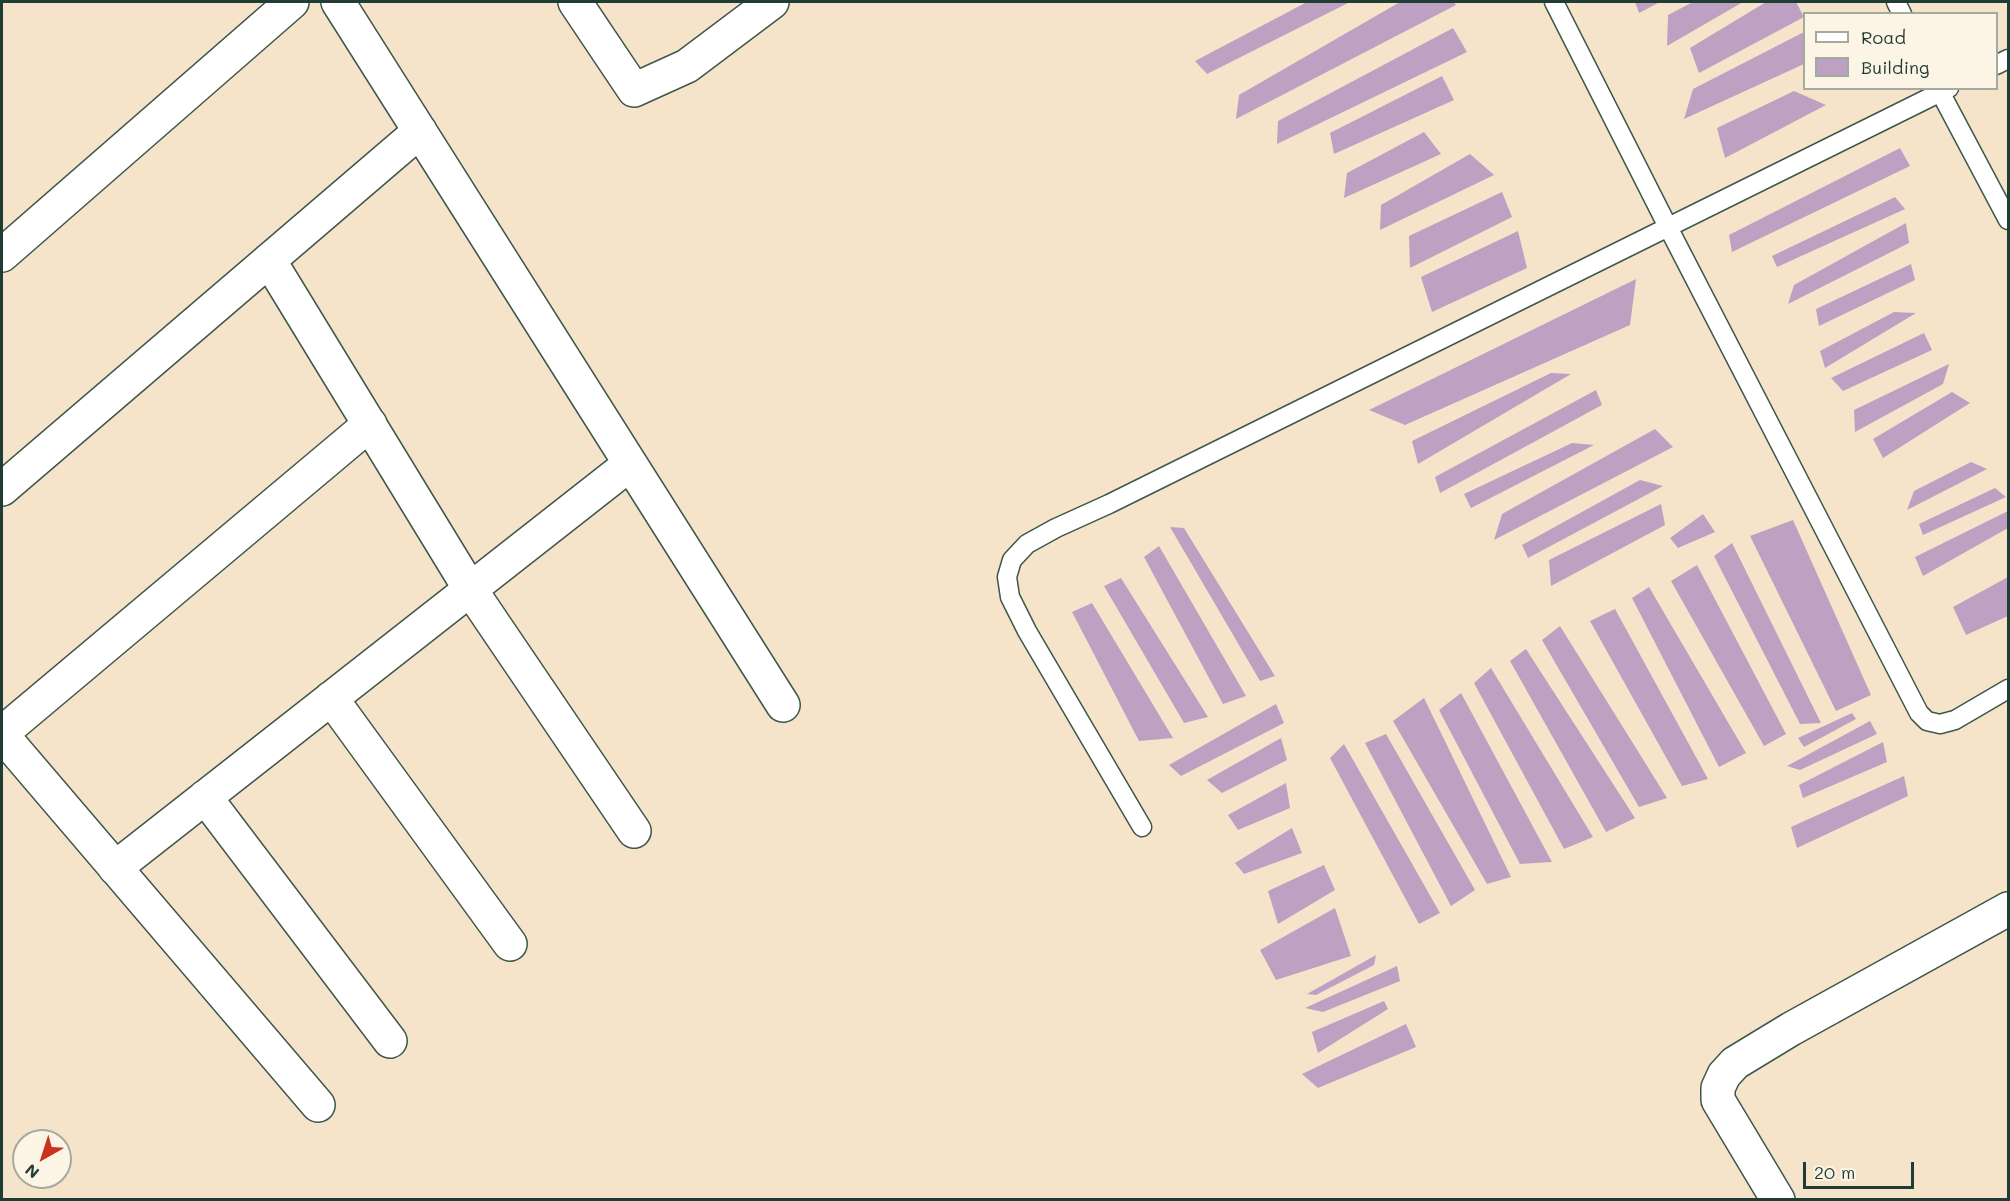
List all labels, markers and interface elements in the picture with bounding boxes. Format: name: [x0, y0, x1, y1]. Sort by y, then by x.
legend: [1803, 12, 1998, 90]
text: Road: [1861, 25, 1906, 49]
text: Building: [1861, 55, 1929, 79]
north arrow: [12, 1129, 72, 1189]
scale bar: [1806, 1150, 1917, 1188]
text: N: [20, 1160, 43, 1184]
text: 20 m: [1814, 1160, 1855, 1184]

